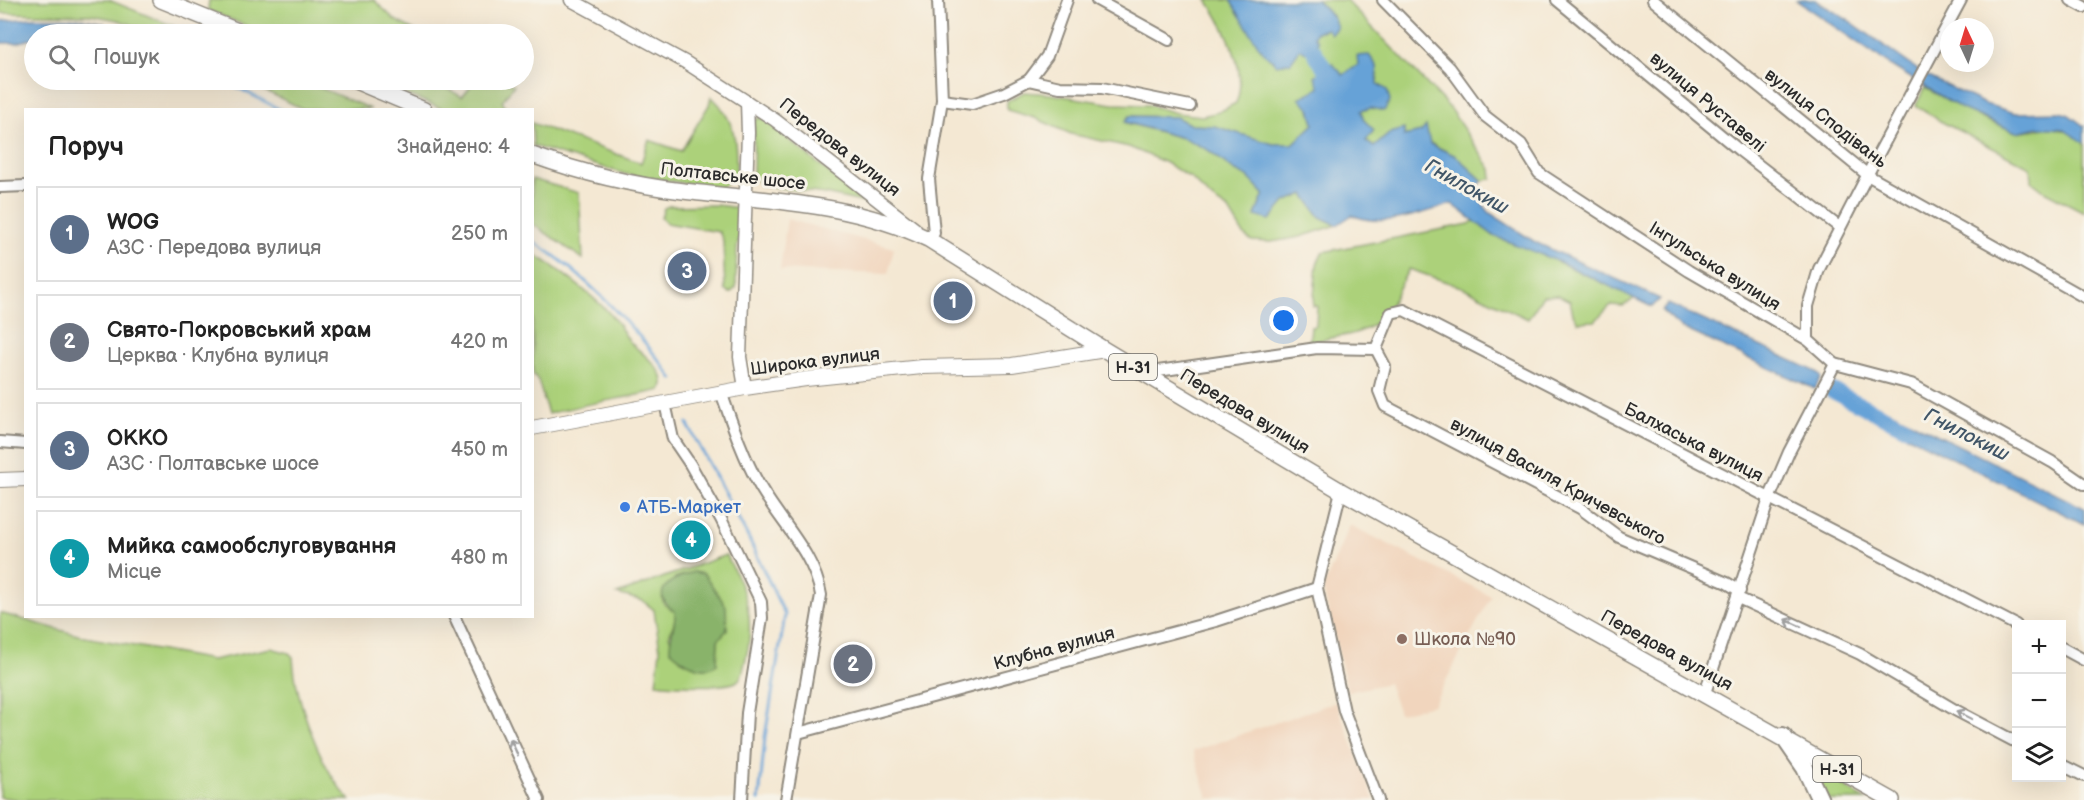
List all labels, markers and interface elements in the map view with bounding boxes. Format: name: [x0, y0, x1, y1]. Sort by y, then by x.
north arrow: [1940, 18, 1994, 72]
search box: [24, 24, 534, 90]
icon: search: [45, 41, 78, 74]
text: Пошук: [93, 44, 160, 71]
street label: вулиця Руставелі: [1646, 48, 1770, 157]
street label: вулиця Сподівань: [1760, 64, 1891, 173]
street label: Передова вулиця: [775, 94, 904, 201]
text: Поруч: [48, 132, 124, 163]
text: Знайдено: 4: [397, 135, 510, 159]
water label: Гнилокиш: [1420, 154, 1513, 220]
street label: Полтавське шосе: [660, 158, 806, 195]
text: WOG: [107, 209, 159, 236]
street label: Інгульська вулиця: [1645, 218, 1784, 315]
text: 1: [65, 222, 74, 246]
text: 250 m: [451, 222, 508, 246]
text: АЗС · Передова вулиця: [107, 236, 321, 260]
pin: 3: [668, 248, 706, 294]
pin: 1: [934, 278, 972, 324]
your location: [1269, 306, 1298, 335]
text: Свято-Покровський храм: [107, 317, 372, 344]
text: 2: [64, 330, 75, 354]
text: 420 m: [450, 330, 508, 354]
street label: Широка вулиця: [749, 343, 881, 380]
text: Церква · Клубна вулиця: [107, 344, 329, 368]
road number: Н-31: [1109, 354, 1157, 380]
street label: Передова вулиця: [1176, 364, 1313, 458]
street label: Балхаська вулиця: [1621, 398, 1767, 487]
water label: Гнилокиш: [1920, 403, 2014, 467]
street label: вулиця Василя Кричевського: [1447, 413, 1669, 549]
text: ОККО: [107, 425, 168, 452]
text: 3: [64, 438, 75, 462]
text: 450 m: [451, 438, 508, 462]
text: АЗС · Полтавське шосе: [107, 452, 319, 476]
place label: АТБ-Маркет: [636, 497, 742, 518]
marker: АТБ-Маркет: [618, 500, 632, 514]
pin: 4: [672, 518, 710, 562]
text: Мийка самообслуговування: [107, 533, 396, 560]
text: 4: [64, 546, 75, 570]
text: 480 m: [450, 546, 508, 570]
text: Місце: [107, 560, 161, 584]
street label: Передова вулиця: [1597, 605, 1736, 695]
one-way arrow: [1784, 617, 1803, 628]
map controls: [2012, 620, 2066, 782]
button: +: [2012, 620, 2066, 674]
street label: Клубна вулиця: [991, 622, 1117, 675]
place label: Школа №90: [1414, 629, 1516, 650]
marker: Школа №90: [1395, 632, 1409, 646]
pin: 2: [834, 642, 872, 686]
button: −: [2012, 674, 2066, 728]
one-way arrow: [1956, 709, 1974, 720]
button: layers: [2012, 728, 2066, 782]
one-way arrow: [507, 739, 519, 757]
road number: Н-31: [1813, 756, 1861, 782]

